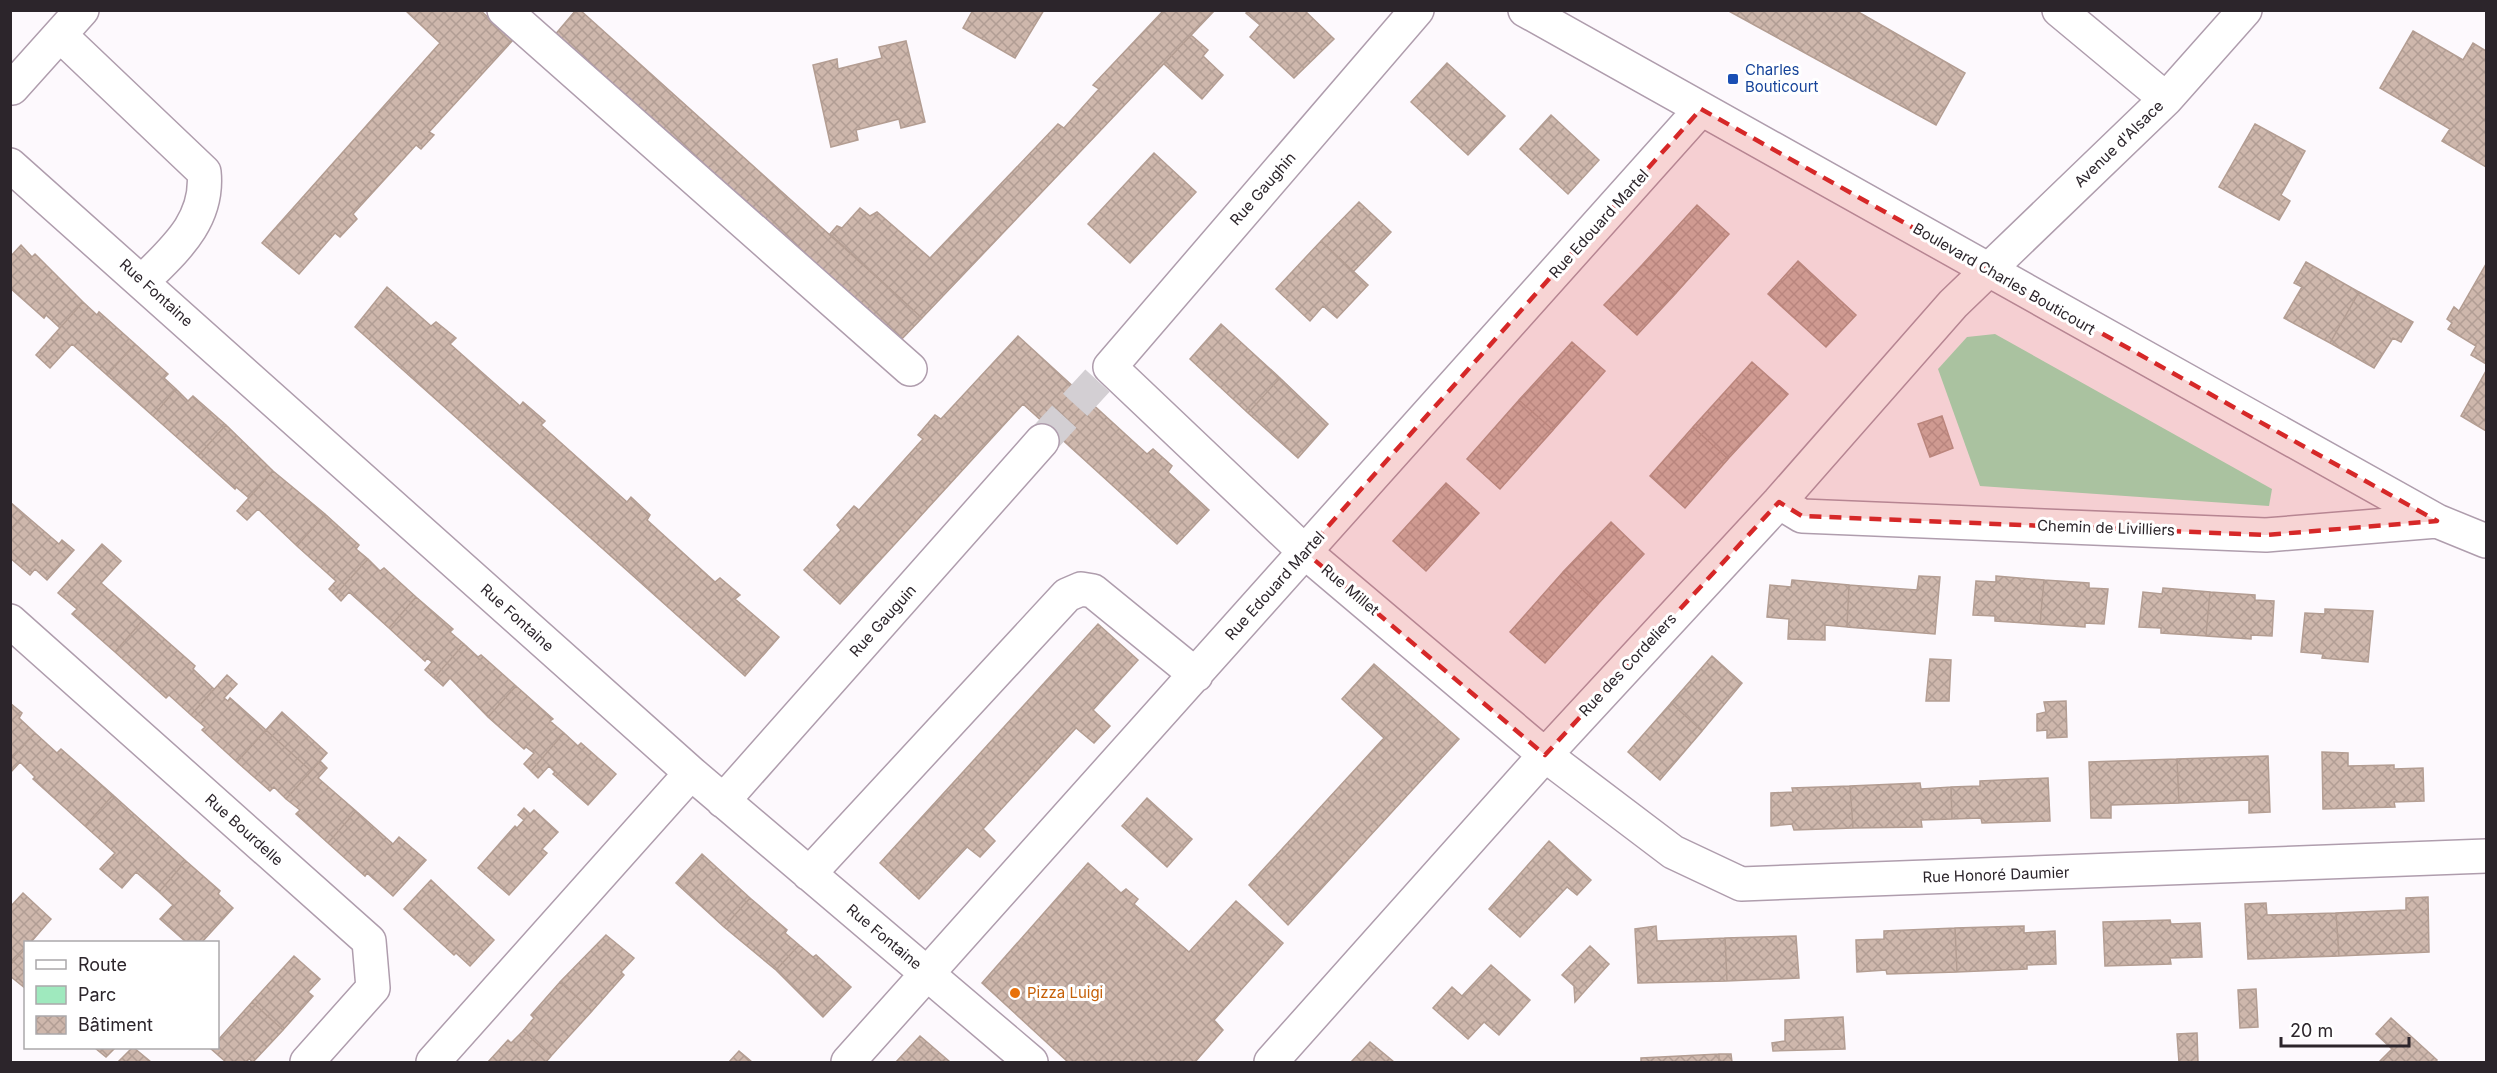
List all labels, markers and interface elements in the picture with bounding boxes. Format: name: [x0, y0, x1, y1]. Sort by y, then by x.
place label: Charles Bouticourt: [1745, 60, 1819, 96]
marker: Charles Bouticourt: [1726, 72, 1740, 86]
street label: Avenue d'Alsace: [2070, 96, 2167, 191]
street label: Rue Gaughin: [1226, 148, 1299, 229]
street label: Rue Edouard Martel: [1545, 165, 1652, 282]
street label: Boulevard Charles Bouticourt: [1910, 218, 2099, 339]
street label: Rue Fontaine: [116, 255, 197, 331]
street label: Chemin de Livilliers: [2037, 516, 2175, 539]
street label: Rue Edouard Martel: [1221, 527, 1328, 644]
street label: Rue Millet: [1318, 560, 1383, 619]
street label: Rue Fontaine: [477, 580, 558, 656]
street label: Rue Gauguin: [845, 581, 920, 661]
street label: Rue des Cordeliers: [1575, 609, 1680, 720]
street label: Rue Bourdelle: [201, 790, 287, 870]
street label: Rue Honoré Daumier: [1922, 862, 2070, 887]
street label: Rue Fontaine: [843, 900, 926, 974]
legend: [24, 941, 219, 1049]
text: Route: [78, 954, 127, 975]
place label: Pizza Luigi: [1027, 983, 1103, 1002]
text: Parc: [78, 984, 116, 1005]
marker: Pizza Luigi: [1008, 986, 1022, 1000]
scale bar: [2281, 1010, 2408, 1048]
text: Bâtiment: [78, 1014, 153, 1035]
text: 20 m: [2290, 1020, 2333, 1041]

